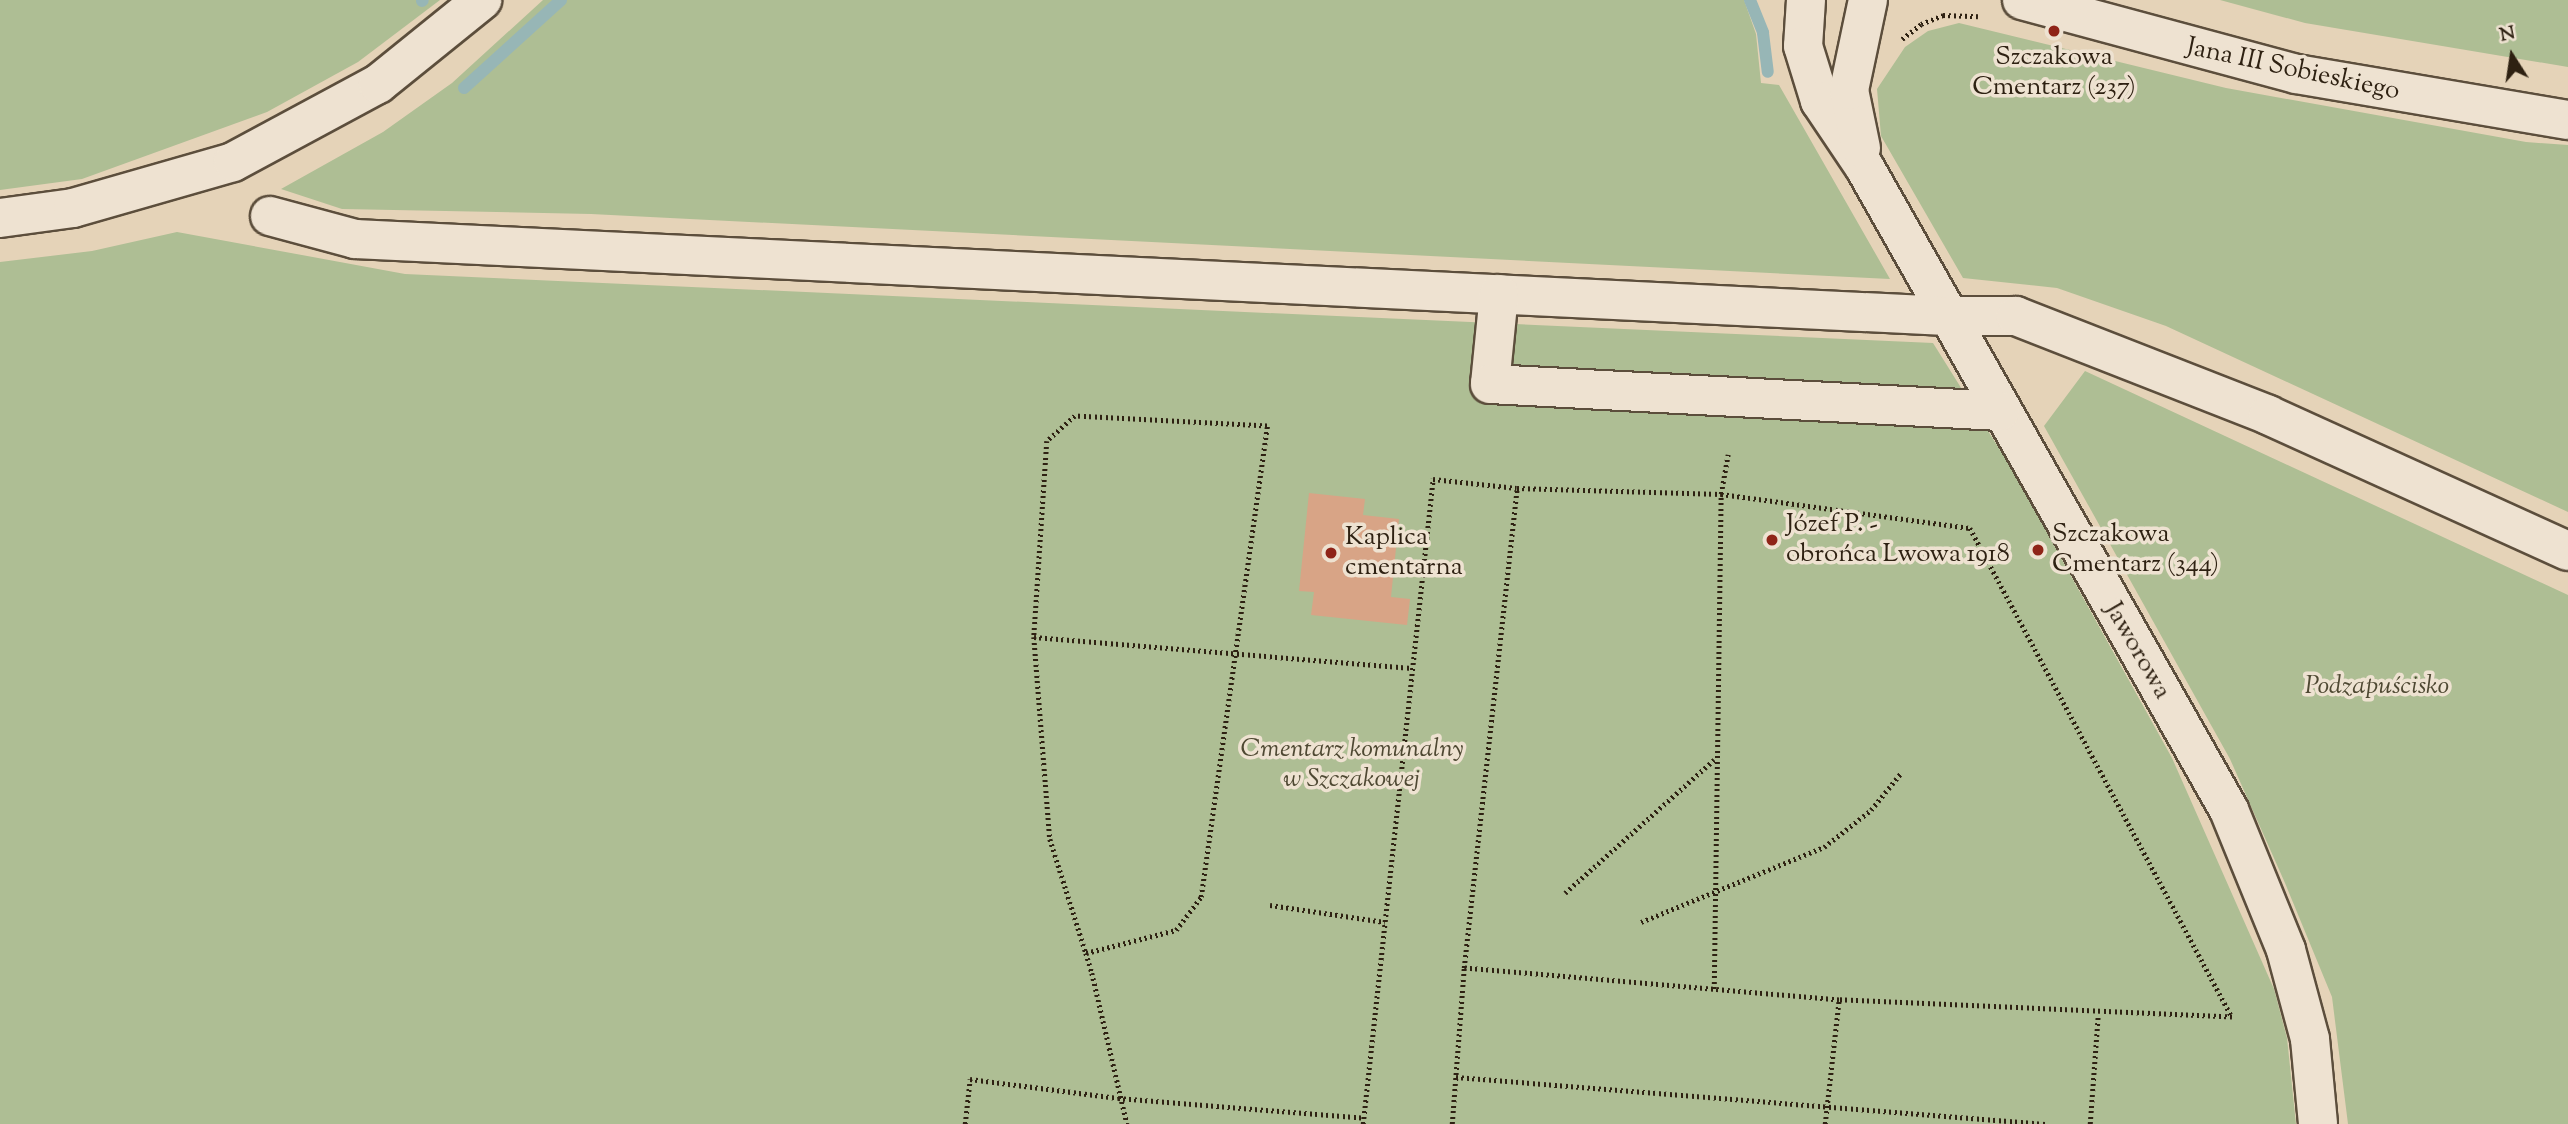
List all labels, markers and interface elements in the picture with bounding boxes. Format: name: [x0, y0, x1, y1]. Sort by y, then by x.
text: N: [2497, 20, 2518, 50]
north arrow: [2477, 21, 2547, 91]
marker: Szczakowa Cmentarz (237): [2046, 23, 2062, 39]
street label: Jana III Sobieskiego: [2184, 32, 2402, 108]
place label: Szczakowa Cmentarz (237): [1972, 42, 2136, 104]
place label: Józef P. - obrońca Lwowa 1918: [1786, 509, 2010, 570]
place label: Szczakowa Cmentarz (344): [2052, 519, 2219, 580]
place label: Kaplica cmentarna: [1345, 522, 1463, 584]
marker: Józef P. - obrońca Lwowa 1918: [1764, 532, 1780, 548]
marker: Szczakowa Cmentarz (344): [2030, 542, 2046, 558]
marker: Kaplica cmentarna: [1323, 545, 1339, 561]
street label: Jaworowa: [2097, 597, 2177, 705]
park label: Podzapuścisko: [2305, 671, 2449, 703]
park label: Cmentarz komunalny w Szczakowej: [1240, 734, 1464, 796]

